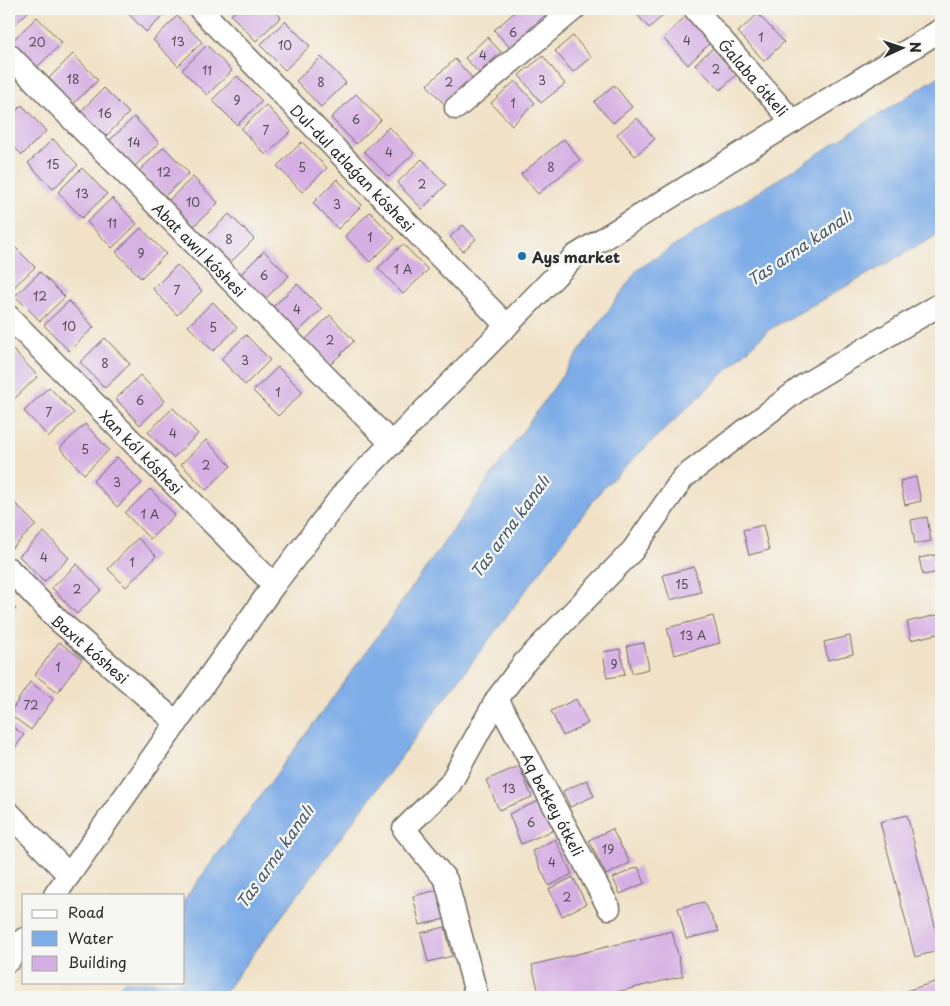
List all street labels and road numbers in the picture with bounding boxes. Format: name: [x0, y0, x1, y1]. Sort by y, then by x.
street label: Ǵalaba ótkeli: [714, 33, 794, 121]
street label: Dul-dul atlaǵan kóshesi: [286, 98, 420, 236]
street label: Abat awıl kóshesi: [148, 196, 252, 301]
street label: Xan kól kóshesi: [95, 404, 189, 499]
street label: Baxıt kóshesi: [47, 608, 135, 688]
street label: Aq betkey ótkeli: [516, 748, 590, 860]

